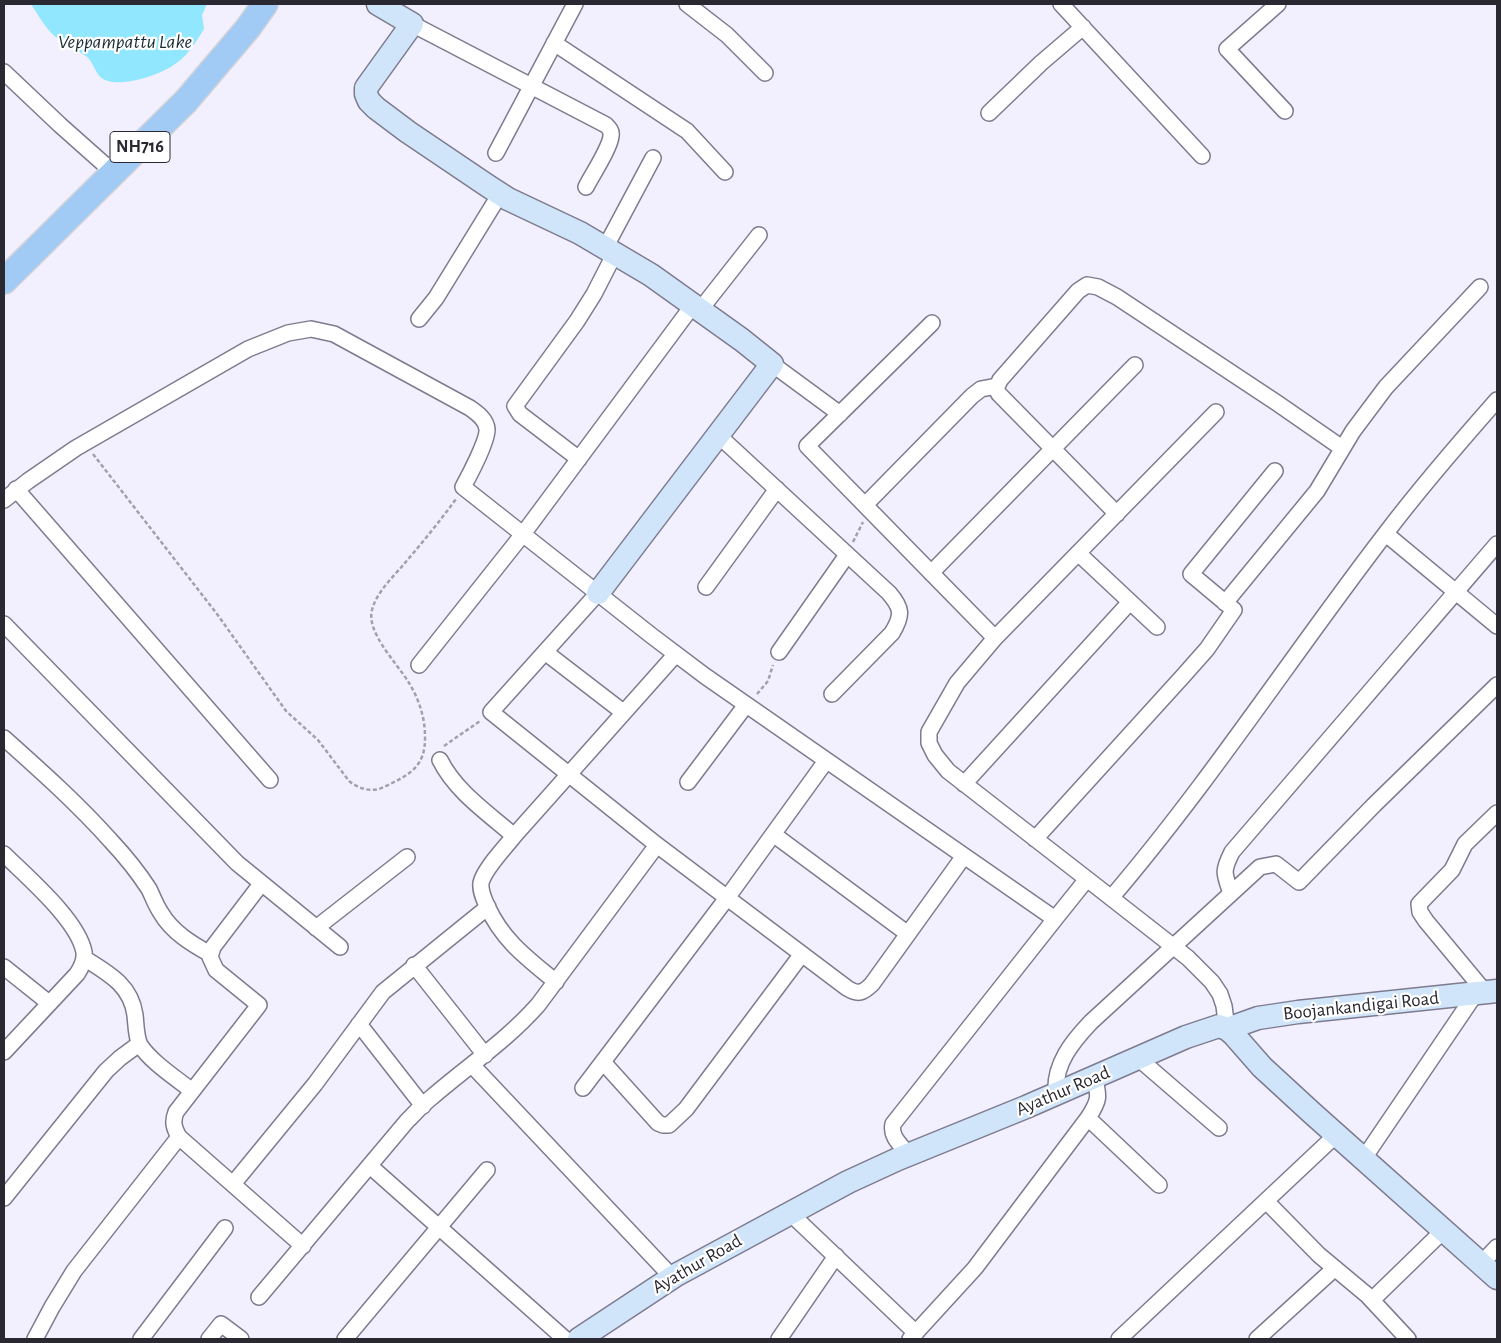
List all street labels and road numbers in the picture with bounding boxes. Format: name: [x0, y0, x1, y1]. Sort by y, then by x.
road number: NH716: [110, 132, 170, 162]
street label: Boojankandigai Road: [1282, 986, 1440, 1026]
street label: Ayathur Road: [1013, 1061, 1113, 1121]
street label: Ayathur Road: [648, 1229, 746, 1299]

